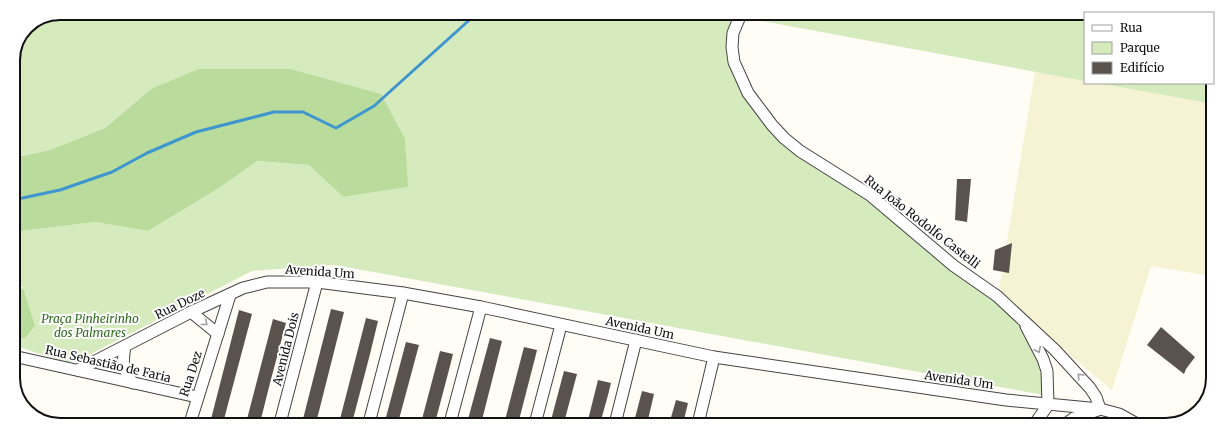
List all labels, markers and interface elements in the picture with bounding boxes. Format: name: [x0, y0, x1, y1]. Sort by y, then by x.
legend: [1084, 12, 1214, 84]
text: Rua: [1120, 20, 1143, 35]
text: Parque: [1120, 40, 1160, 55]
text: Edifício: [1120, 60, 1164, 75]
street label: Rua João Rodolfo Castelli: [862, 172, 983, 271]
street label: Avenida Um: [284, 262, 355, 281]
street label: Rua Doze: [152, 285, 207, 322]
park label: Praça Pinheirinho dos Palmares: [41, 311, 139, 340]
street label: Avenida Dois: [269, 311, 302, 388]
street label: Avenida Um: [604, 313, 676, 342]
one-way arrow: [200, 318, 207, 325]
street label: Rua Sebastião de Faria: [44, 342, 173, 385]
one-way arrow: [1033, 345, 1041, 353]
street label: Rua Dez: [176, 349, 205, 399]
street label: Avenida Um: [923, 367, 995, 392]
one-way arrow: [1077, 374, 1084, 381]

